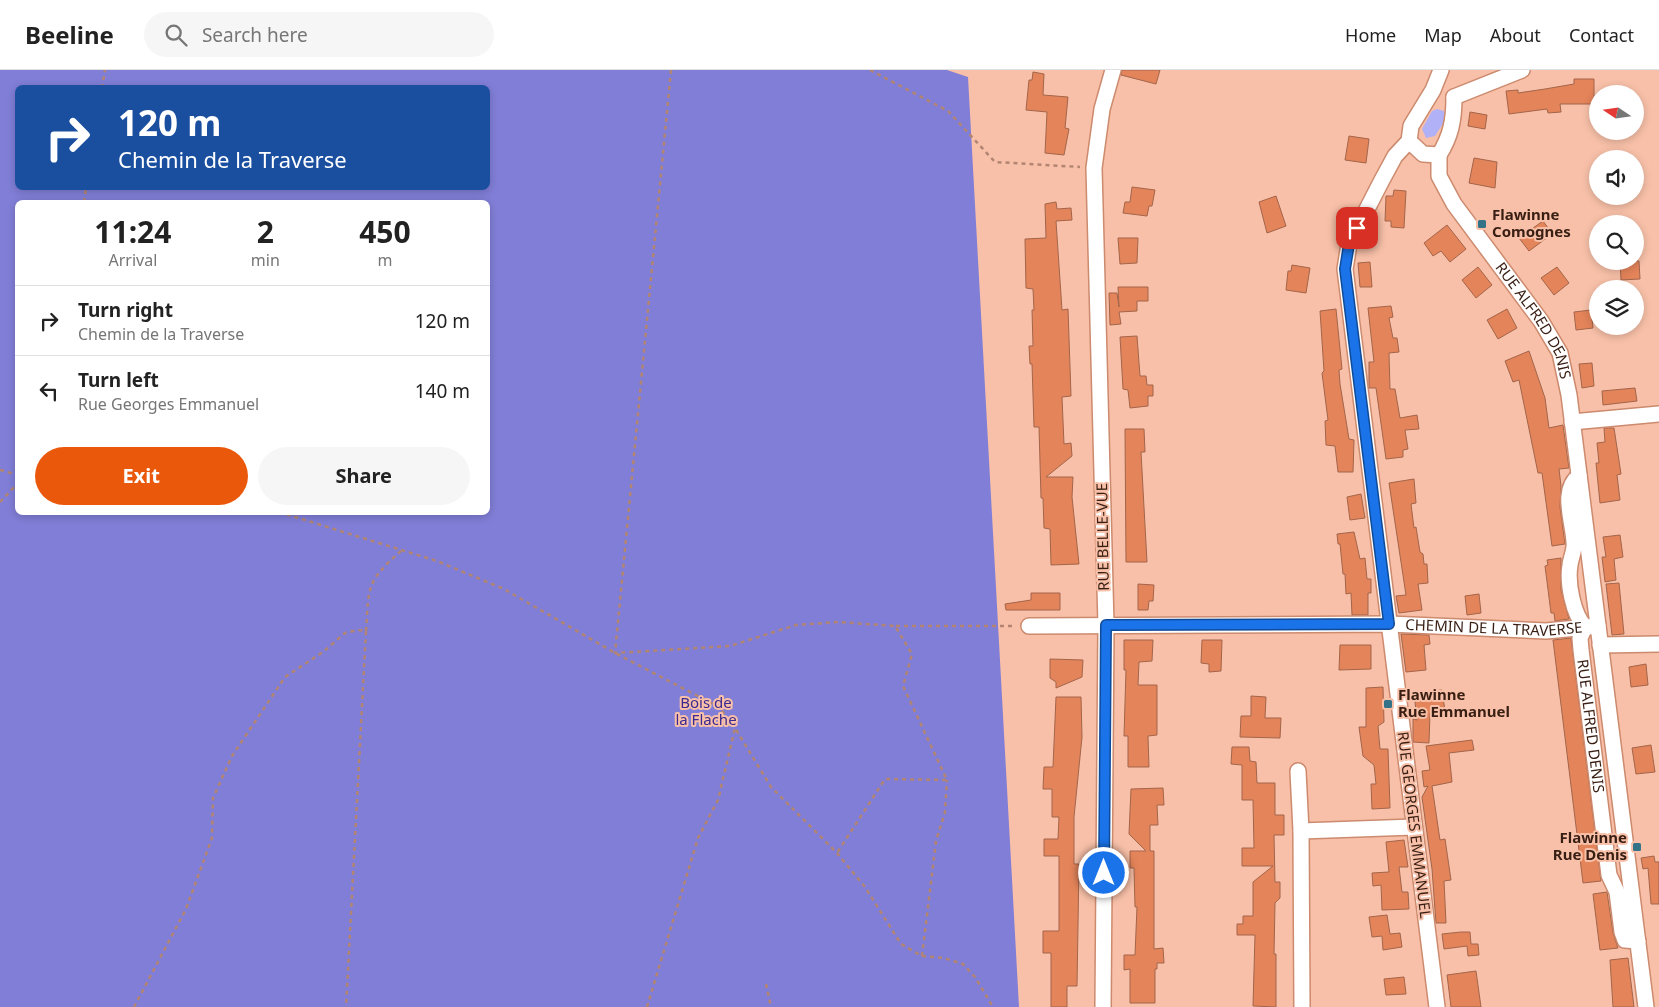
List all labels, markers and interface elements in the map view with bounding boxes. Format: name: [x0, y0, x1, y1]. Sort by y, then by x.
search box: [144, 12, 494, 57]
text: Beeline: [25, 18, 114, 51]
icon: search: [162, 21, 190, 49]
text: Search here: [202, 22, 308, 48]
text: Home: [1345, 23, 1396, 47]
text: Map: [1424, 23, 1462, 47]
text: About: [1490, 23, 1541, 47]
text: Contact: [1569, 23, 1634, 47]
north arrow: [1589, 85, 1644, 140]
map controls: [1589, 85, 1644, 335]
text: 120 m: [118, 99, 221, 146]
icon: right: [35, 105, 100, 170]
text: Chemin de la Traverse: [118, 144, 347, 174]
button: sound: [1589, 150, 1644, 205]
place label: Flawinne Comognes: [1492, 204, 1571, 241]
pin: [1336, 207, 1378, 249]
text: 11:24: [94, 211, 171, 252]
text: 2: [257, 211, 274, 252]
text: 450: [359, 211, 411, 252]
icon: arrive: [1343, 214, 1371, 242]
button: search: [1589, 215, 1644, 270]
marker: Flawinne Comognes: [1476, 218, 1488, 230]
text: Arrival: [108, 249, 157, 271]
text: min: [251, 249, 280, 271]
text: m: [377, 249, 392, 271]
street label: RUE ALFRED DENIS: [1492, 258, 1576, 381]
button: layers: [1589, 280, 1644, 335]
text: Turn right: [78, 297, 173, 323]
icon: right: [35, 307, 63, 335]
text: 120 m: [415, 308, 470, 334]
text: Chemin de la Traverse: [78, 323, 244, 345]
text: Turn left: [78, 367, 159, 393]
icon: left: [35, 377, 63, 405]
text: 140 m: [415, 378, 470, 404]
text: Rue Georges Emmanuel: [78, 393, 259, 415]
button: Exit: [35, 447, 248, 505]
button: Share: [258, 447, 470, 505]
street label: RUE BELLE-VUE: [1091, 483, 1113, 591]
street label: CHEMIN DE LA TRAVERSE: [1405, 614, 1583, 640]
street label: RUE ALFRED DENIS: [1573, 658, 1610, 794]
place label: Flawinne Rue Emmanuel: [1398, 684, 1510, 721]
park label: Bois de la Flache: [675, 692, 737, 729]
marker: Flawinne Rue Emmanuel: [1382, 698, 1394, 710]
street label: RUE GEORGES EMMANUEL: [1394, 730, 1436, 920]
place label: Flawinne Rue Denis: [1553, 827, 1627, 864]
marker: Flawinne Rue Denis: [1631, 841, 1643, 853]
position arrow: [1077, 846, 1129, 898]

